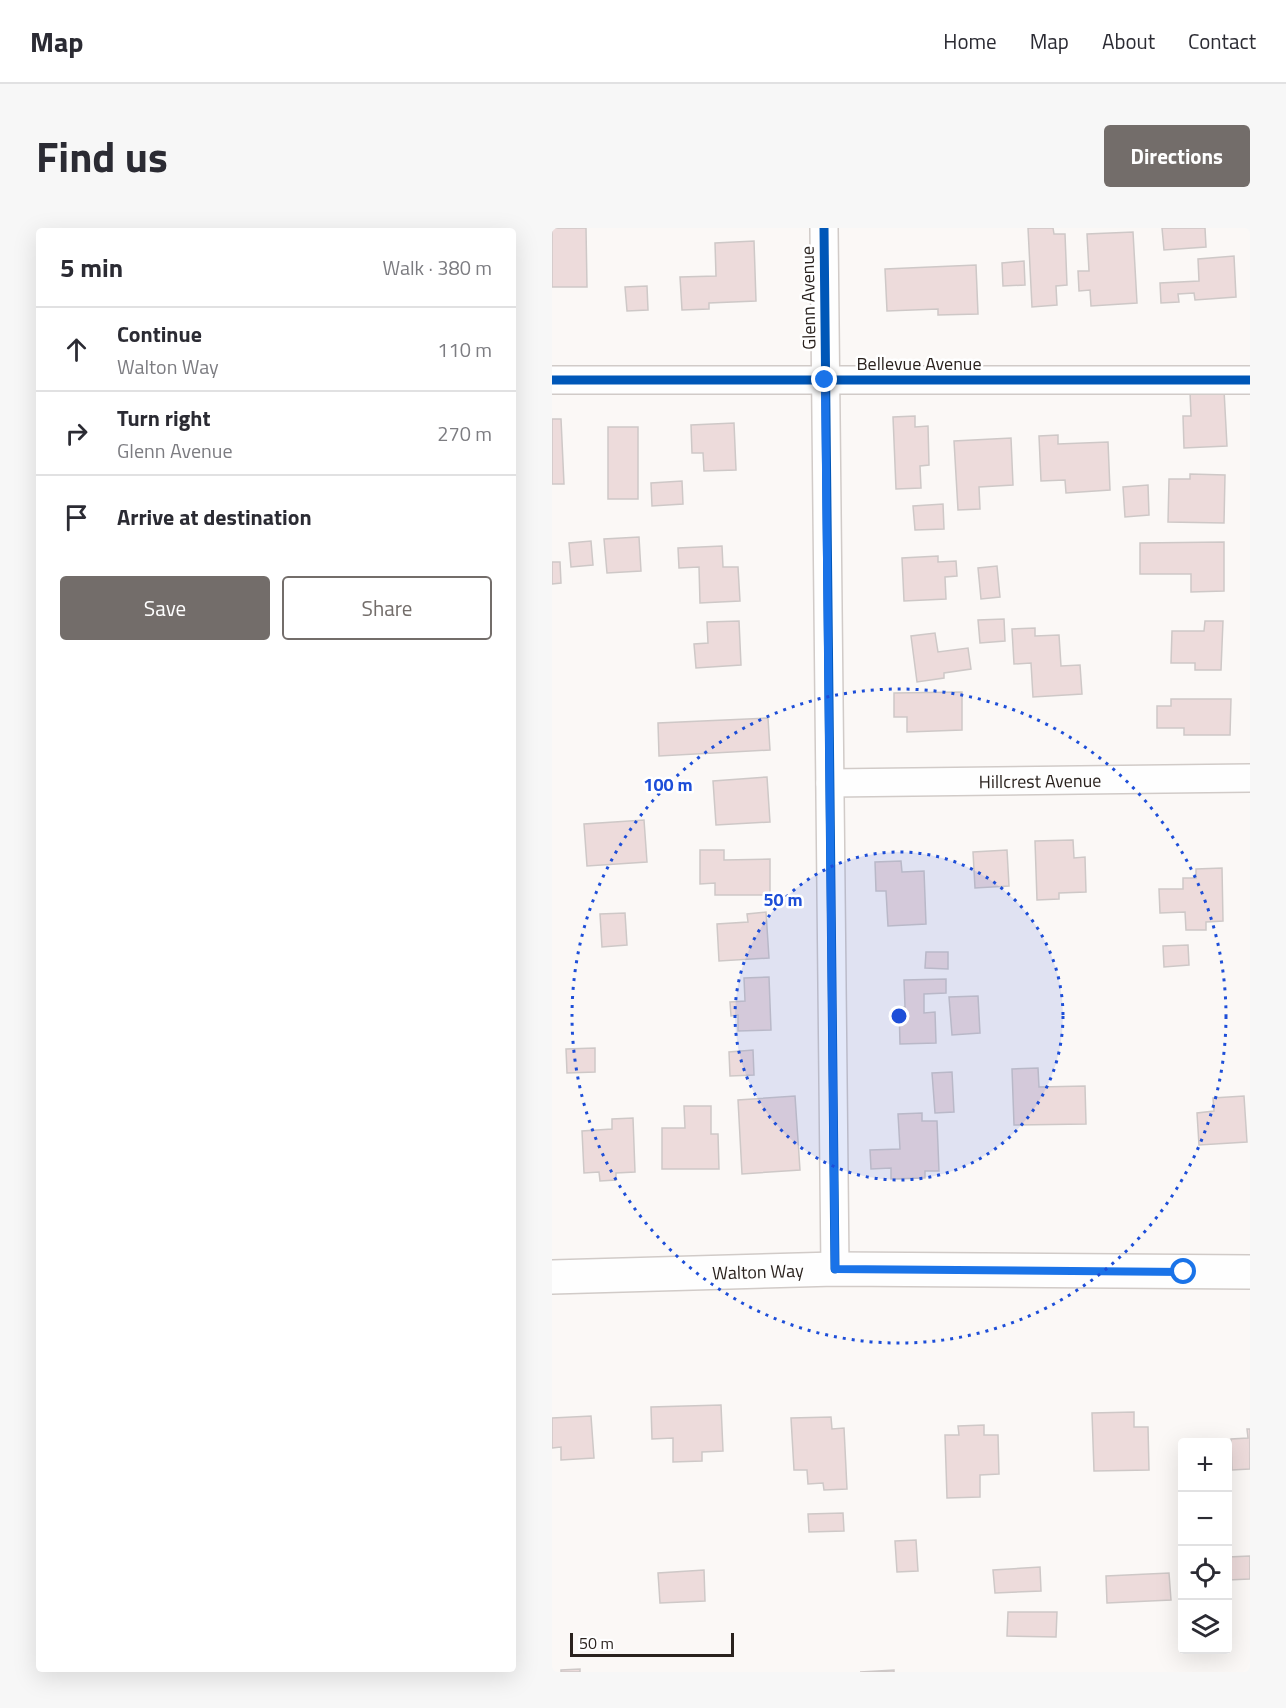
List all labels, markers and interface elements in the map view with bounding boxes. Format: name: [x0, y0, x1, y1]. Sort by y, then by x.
text: Map: [30, 20, 84, 63]
text: Home: [943, 25, 997, 57]
text: Map: [1030, 25, 1069, 57]
text: About: [1102, 25, 1155, 57]
text: Contact: [1188, 25, 1256, 57]
text: Find us: [36, 124, 168, 188]
button: Directions: [1104, 125, 1250, 187]
street label: Glenn Avenue: [794, 246, 822, 350]
text: 5 min: [60, 248, 123, 287]
text: Walk · 380 m: [383, 252, 492, 283]
text: Continue: [117, 317, 202, 351]
icon: ahead: [60, 333, 93, 366]
text: 110 m: [437, 334, 492, 365]
street label: Bellevue Avenue: [856, 350, 982, 377]
text: Walton Way: [117, 351, 219, 382]
route end: [811, 366, 837, 392]
text: Turn right: [117, 401, 211, 435]
icon: right: [60, 417, 93, 450]
text: 270 m: [437, 418, 492, 449]
text: Glenn Avenue: [117, 435, 232, 466]
text: Arrive at destination: [117, 500, 312, 534]
icon: arrive: [60, 501, 93, 534]
button: Save: [60, 576, 270, 640]
button: Share: [282, 576, 492, 640]
street label: Hillcrest Avenue: [979, 766, 1101, 795]
text: 100 m: [643, 771, 693, 798]
text: 50 m: [763, 886, 803, 913]
centre of rings: [889, 1006, 909, 1026]
street label: Walton Way: [712, 1256, 804, 1286]
route start: [1170, 1258, 1196, 1284]
map controls: [1178, 1438, 1232, 1654]
button: +: [1178, 1438, 1232, 1492]
button: −: [1178, 1492, 1232, 1546]
button: locate: [1178, 1546, 1232, 1600]
button: layers: [1178, 1600, 1232, 1654]
scale bar: [570, 1630, 734, 1658]
text: 50 m: [579, 1631, 614, 1655]

